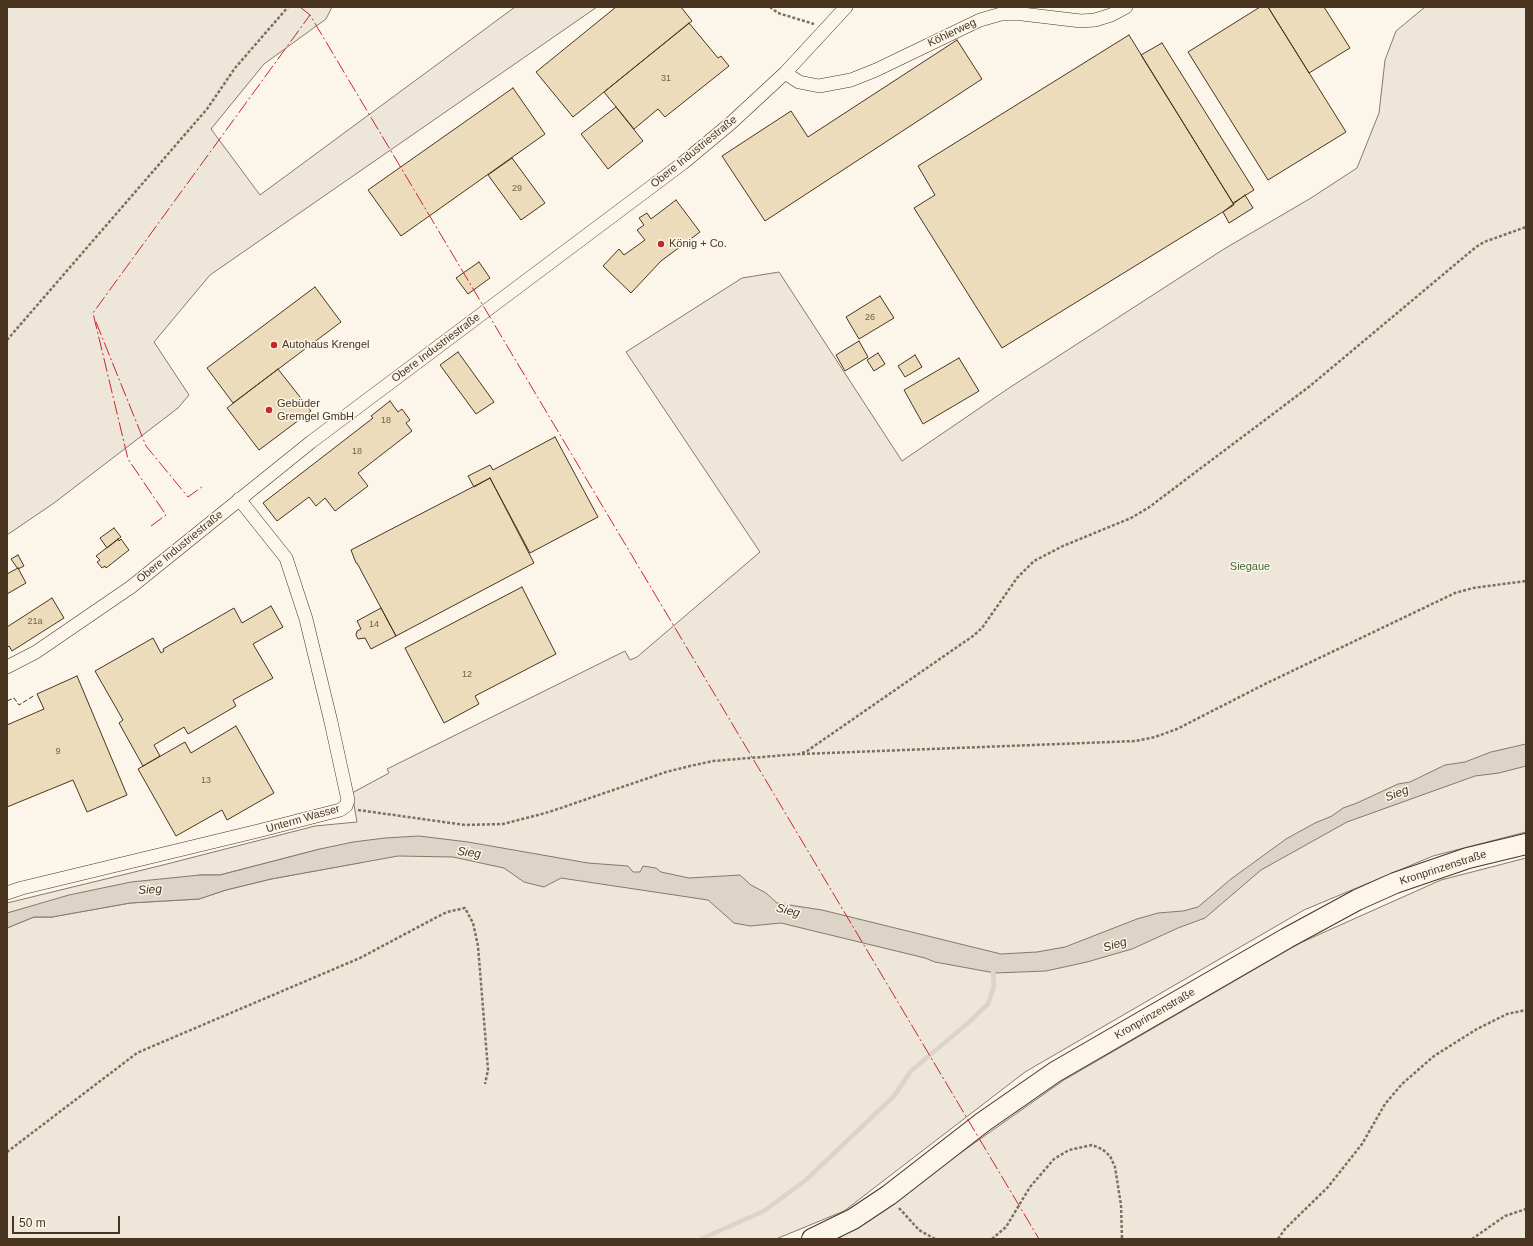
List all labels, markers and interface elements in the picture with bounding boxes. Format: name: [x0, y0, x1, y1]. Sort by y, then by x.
street label: Köhlerweg: [926, 16, 978, 50]
house number: 31: [661, 74, 671, 84]
street label: Obere Industriestraße: [648, 113, 740, 191]
house number: 29: [512, 184, 522, 194]
place label: König + Co.: [669, 237, 727, 251]
marker: König + Co.: [656, 239, 666, 249]
street label: Obere Industriestraße: [389, 311, 483, 385]
house number: 26: [865, 313, 875, 323]
place label: Autohaus Krengel: [282, 338, 369, 352]
marker: Autohaus Krengel: [269, 340, 279, 350]
place label: Gebüder Gremgel GmbH: [277, 397, 354, 423]
marker: Gebüder Gremgel GmbH: [264, 405, 274, 415]
house number: 18: [381, 416, 391, 426]
house number: 18: [352, 447, 362, 457]
street label: Obere Industriestraße: [134, 508, 226, 586]
park label: Siegaue: [1230, 560, 1270, 574]
house number: 21a: [27, 617, 43, 627]
house number: 14: [369, 620, 379, 630]
house number: 12: [462, 670, 472, 680]
house number: 9: [55, 747, 61, 757]
house number: 13: [201, 776, 211, 786]
water label: Sieg: [1383, 783, 1411, 805]
street label: Unterm Wasser: [265, 802, 341, 836]
water label: Sieg: [456, 844, 482, 862]
street label: Kronprinzenstraße: [1398, 848, 1488, 888]
water label: Sieg: [138, 882, 162, 898]
water label: Sieg: [775, 901, 801, 921]
water label: Sieg: [1101, 935, 1129, 955]
street label: Kronprinzenstraße: [1113, 986, 1197, 1042]
scale bar: [14, 1208, 122, 1234]
text: 50 m: [19, 1216, 46, 1230]

